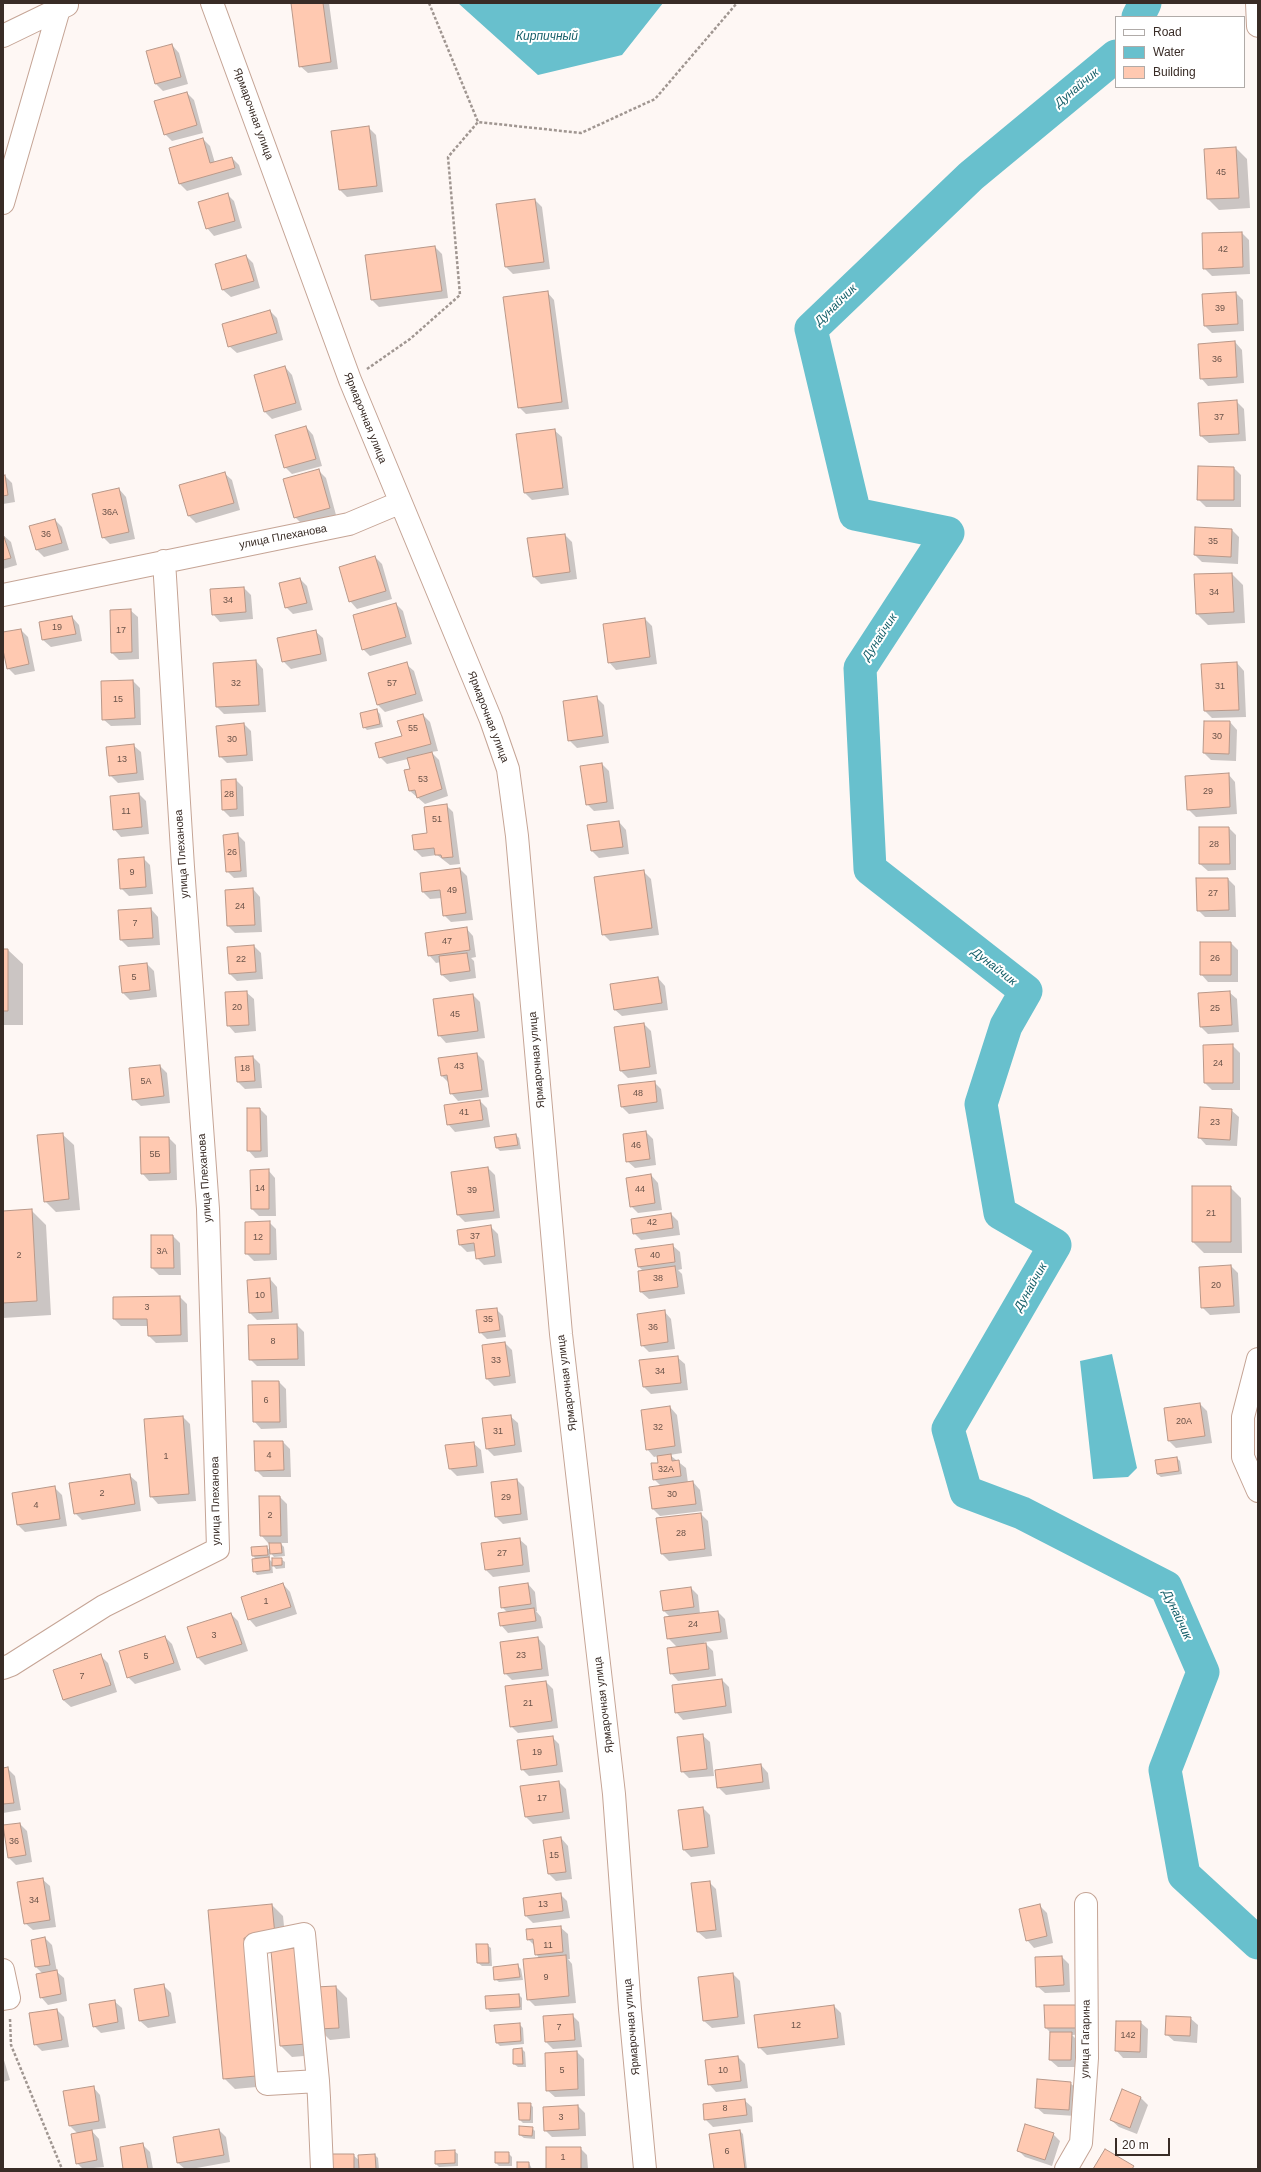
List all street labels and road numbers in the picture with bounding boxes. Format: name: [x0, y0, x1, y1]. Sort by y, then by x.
street label: Ярмарочная улица: [230, 66, 276, 162]
street label: Ярмарочная улица: [341, 371, 389, 465]
street label: улица Плеханова: [238, 522, 328, 552]
street label: Ярмарочная улица: [464, 669, 512, 765]
street label: улица Плеханова: [172, 809, 192, 899]
street label: Ярмарочная улица: [526, 1011, 548, 1109]
street label: улица Плеханова: [195, 1133, 215, 1223]
street label: Ярмарочная улица: [555, 1334, 579, 1432]
street label: улица Плеханова: [209, 1456, 223, 1546]
street label: Ярмарочная улица: [592, 1656, 616, 1754]
street label: Ярмарочная улица: [621, 1978, 643, 2076]
street label: улица Гагарина: [1079, 1999, 1093, 2079]

